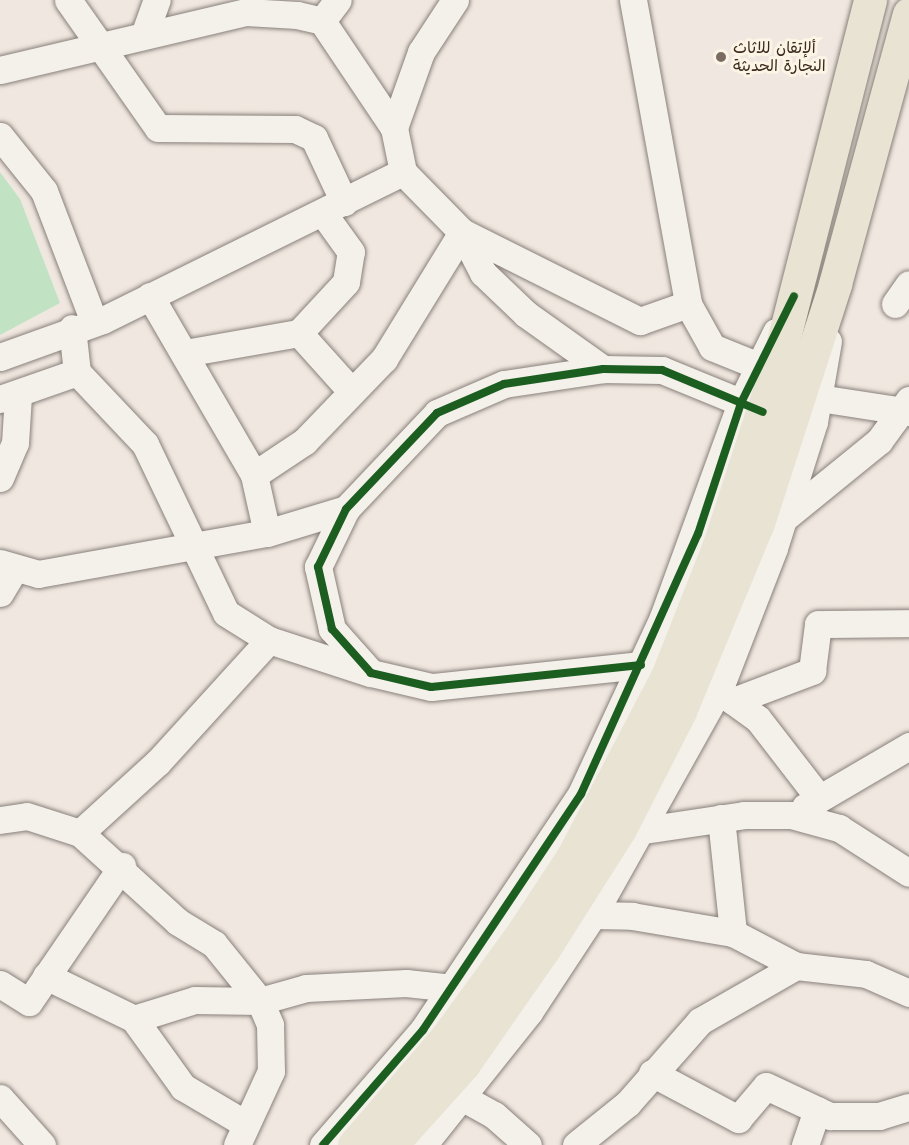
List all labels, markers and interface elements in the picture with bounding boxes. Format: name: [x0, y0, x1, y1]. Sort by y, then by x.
place label: ألإتقان للاثاث النجارة الحديثة: [733, 38, 826, 76]
marker: ألإتقان للاثاث النجارة الحديثة: [714, 50, 728, 64]

